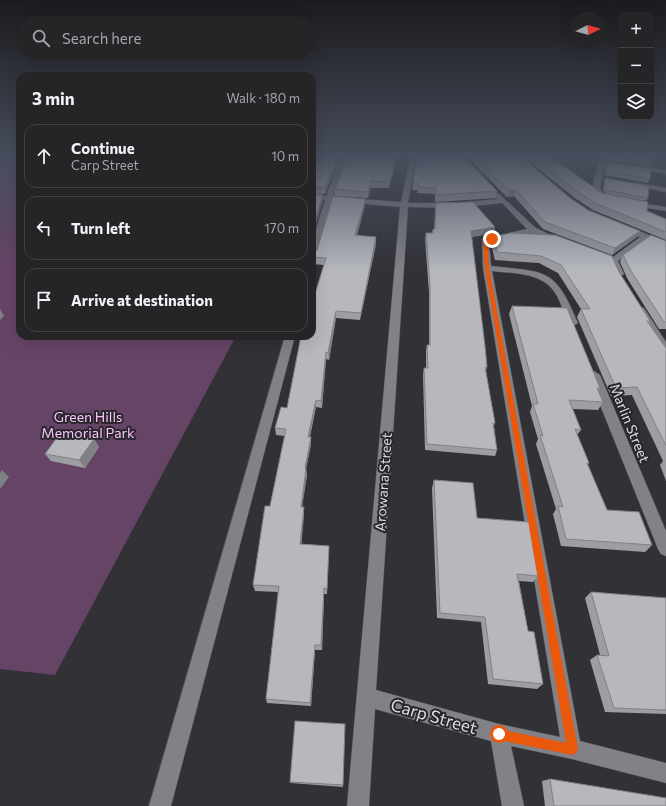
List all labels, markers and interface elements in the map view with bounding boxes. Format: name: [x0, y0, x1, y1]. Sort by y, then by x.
north arrow: [570, 12, 606, 48]
map controls: [618, 12, 654, 120]
button: +: [618, 12, 654, 48]
search box: [16, 16, 316, 60]
icon: search: [30, 27, 52, 49]
text: Search here: [62, 29, 141, 47]
button: −: [618, 48, 654, 84]
button: layers: [618, 84, 654, 120]
text: 3 min: [32, 88, 75, 109]
text: Walk · 180 m: [226, 90, 300, 106]
text: Continue: [71, 139, 135, 157]
icon: ahead: [33, 145, 55, 167]
text: 10 m: [271, 148, 299, 164]
text: Carp Street: [71, 157, 139, 173]
icon: left: [33, 217, 55, 239]
text: Turn left: [71, 219, 130, 237]
text: 170 m: [264, 220, 299, 236]
route end: [483, 230, 501, 248]
icon: arrive: [33, 289, 55, 311]
text: Arrive at destination: [71, 291, 213, 309]
street label: Marlin Street: [606, 381, 654, 465]
park label: Green Hills Memorial Park: [41, 408, 135, 441]
street label: Arowana Street: [371, 432, 395, 532]
street label: Carp Street: [388, 694, 480, 738]
route start: [490, 725, 508, 743]

